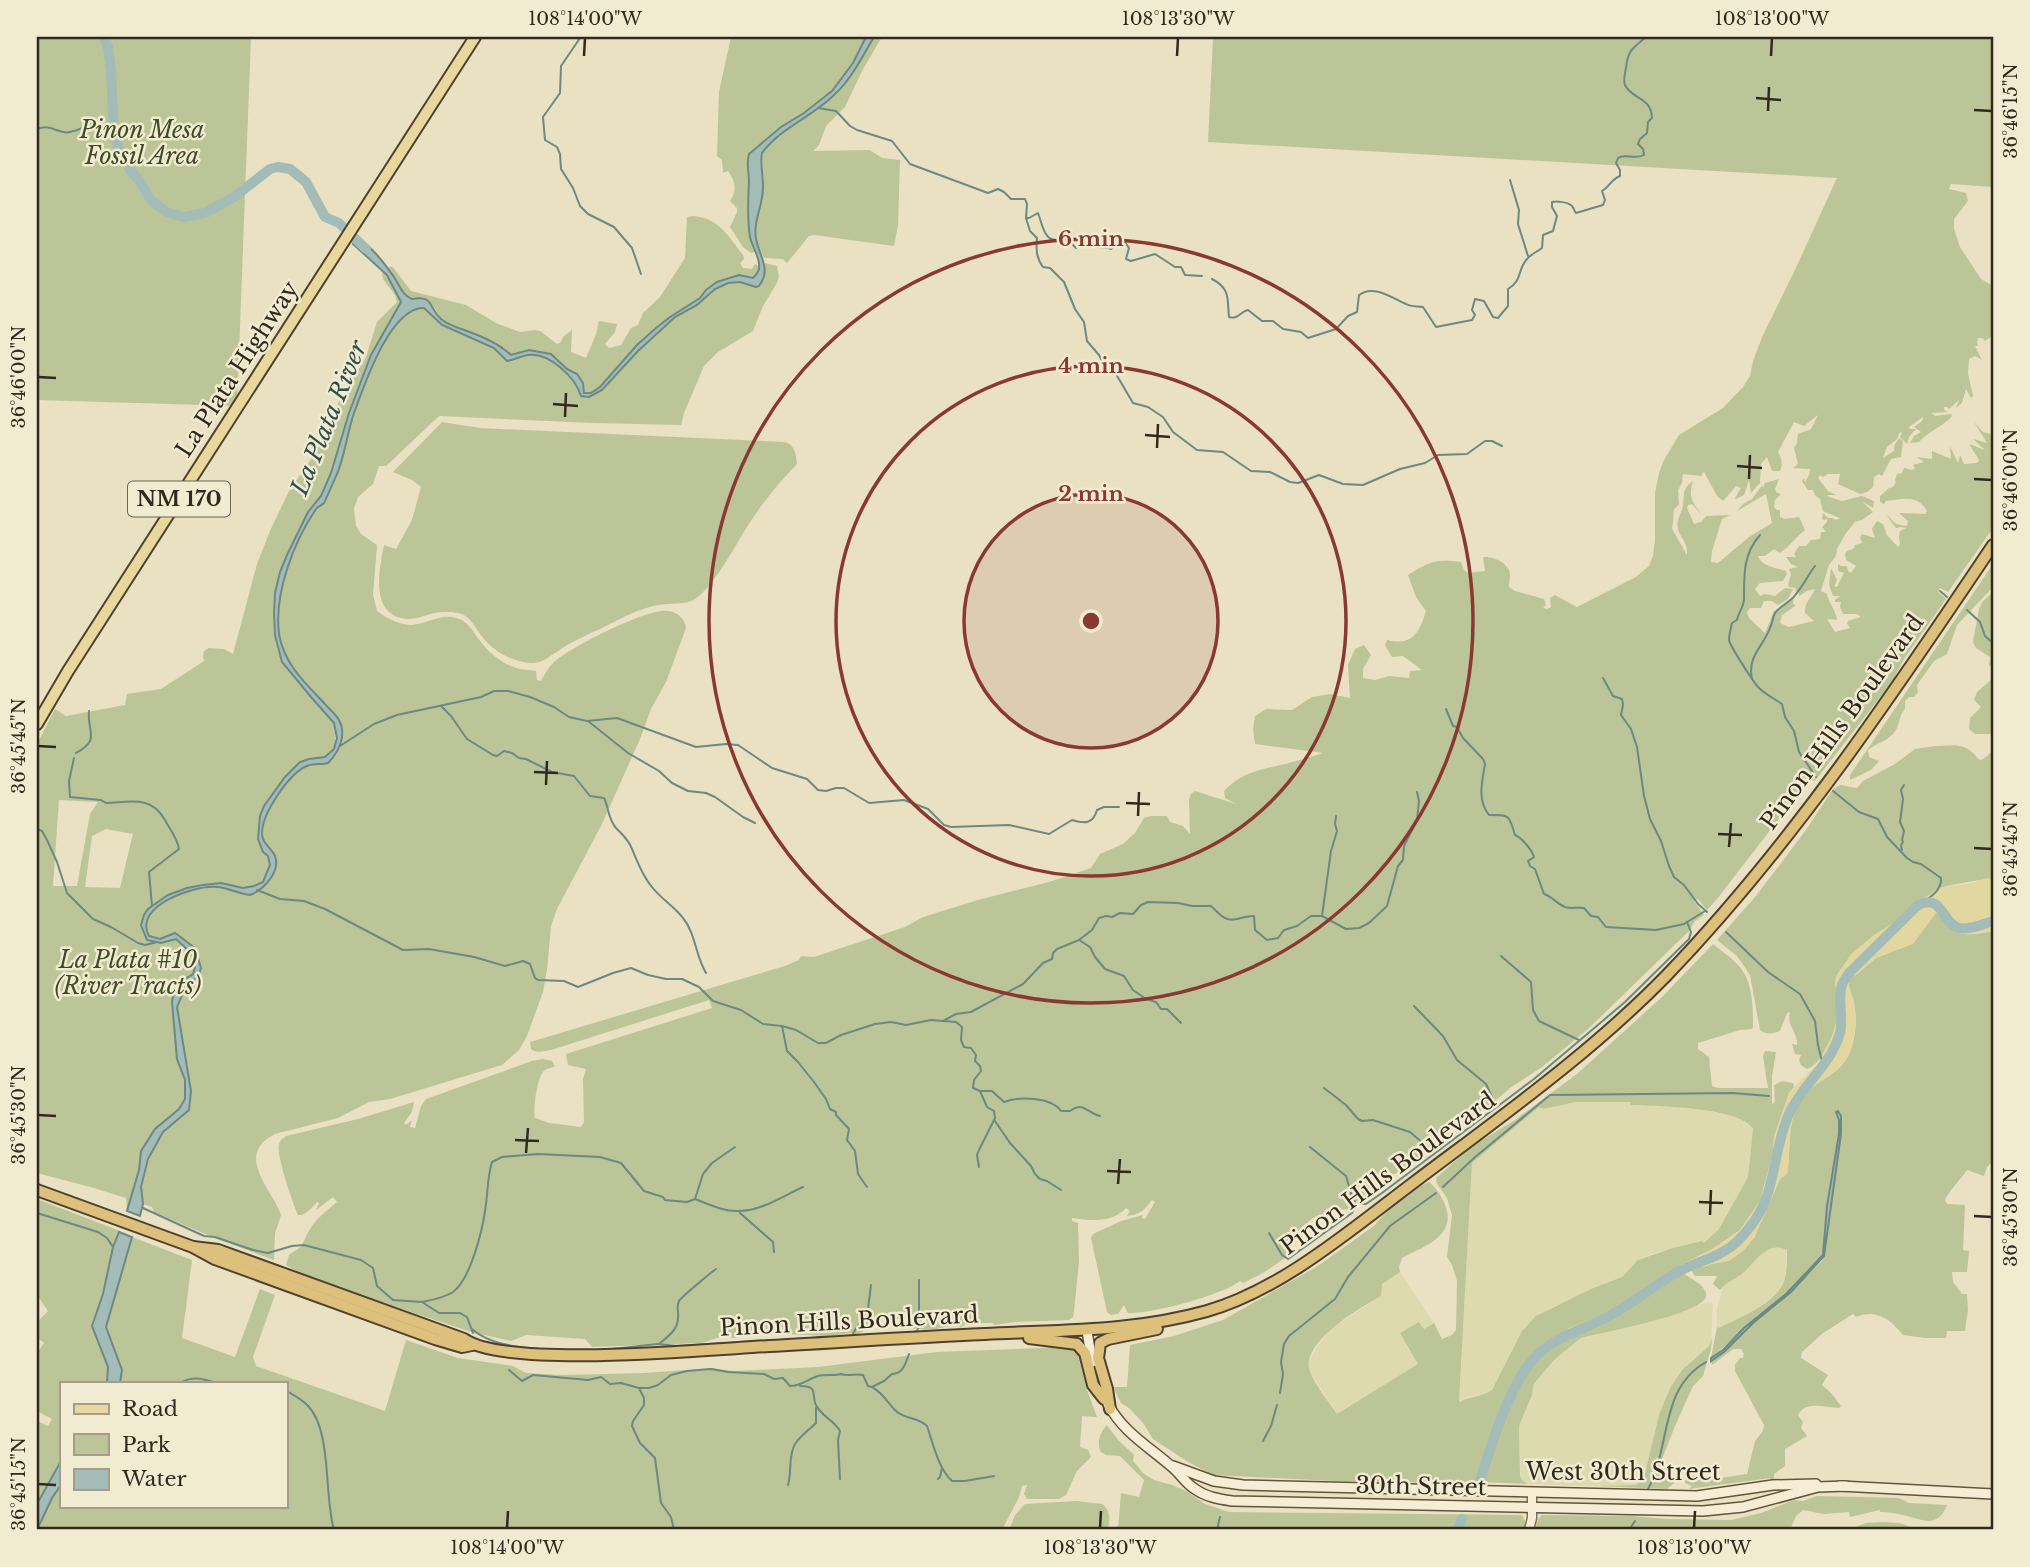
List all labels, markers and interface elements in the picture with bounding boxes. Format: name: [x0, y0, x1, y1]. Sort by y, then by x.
text: 108°14'00"W: [528, 8, 643, 30]
text: 108°13'30"W: [1122, 8, 1235, 30]
text: 108°13'00"W: [1715, 8, 1830, 30]
text: 36°46'15"N: [2000, 63, 2022, 159]
park label: Pinon Mesa Fossil Area: [79, 116, 204, 170]
text: 6 min: [1058, 226, 1124, 252]
street label: La Plata Highway: [170, 275, 305, 462]
text: 36°46'00"N: [8, 326, 30, 428]
water label: La Plata River: [284, 336, 373, 500]
text: 4 min: [1058, 353, 1124, 379]
text: 36°46'00"N: [2000, 429, 2022, 531]
text: 2 min: [1058, 481, 1124, 507]
road number: NM 170: [128, 482, 230, 516]
centre of rings: [1079, 609, 1103, 633]
street label: Pinon Hills Boulevard: [1754, 609, 1930, 835]
text: 36°45'45"N: [8, 698, 30, 794]
text: 36°45'45"N: [2000, 801, 2022, 897]
park label: La Plata #10 (River Tracts): [55, 946, 202, 1000]
text: 36°45'30"N: [8, 1065, 30, 1165]
street label: Pinon Hills Boulevard: [1275, 1085, 1501, 1261]
text: 36°45'30"N: [2000, 1167, 2022, 1267]
street label: Pinon Hills Boulevard: [719, 1300, 979, 1342]
legend: [60, 1382, 287, 1508]
text: Road: [122, 1396, 178, 1422]
text: Park: [122, 1432, 171, 1458]
text: 36°45'15"N: [8, 1437, 30, 1531]
street label: West 30th Street: [1524, 1458, 1721, 1486]
text: Water: [121, 1466, 186, 1492]
street label: 30th Street: [1355, 1471, 1487, 1501]
text: 108°14'00"W: [450, 1537, 565, 1559]
text: 108°13'30"W: [1044, 1537, 1157, 1559]
text: 108°13'00"W: [1637, 1537, 1752, 1559]

